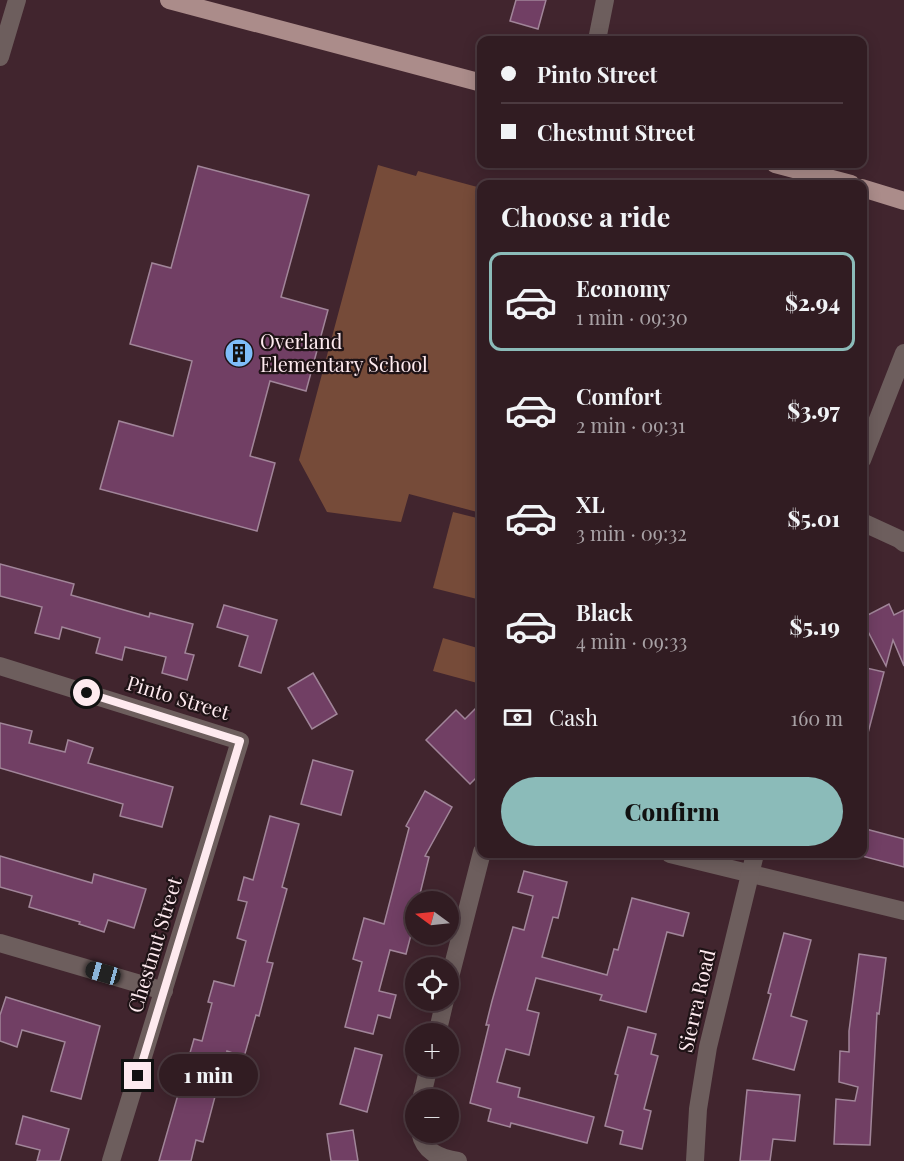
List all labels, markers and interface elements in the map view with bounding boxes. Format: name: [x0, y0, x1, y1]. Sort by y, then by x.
text: Pinto Street: [537, 59, 657, 89]
text: Chestnut Street: [537, 117, 695, 147]
text: Choose a ride: [501, 198, 670, 234]
text: Economy: [576, 273, 670, 303]
icon: car: [504, 275, 558, 329]
text: $2.94: [785, 287, 840, 317]
text: 1 min · 09:30: [576, 303, 688, 330]
place label: Overland Elementary School: [260, 327, 428, 377]
building icon: Overland Elementary School: [223, 337, 255, 369]
text: Comfort: [576, 381, 662, 411]
icon: car: [504, 383, 558, 437]
text: $3.97: [787, 395, 840, 425]
text: 2 min · 09:31: [576, 411, 685, 438]
text: XL: [576, 489, 605, 519]
icon: car: [504, 491, 558, 545]
text: $5.01: [787, 503, 840, 533]
text: 3 min · 09:32: [576, 519, 687, 546]
text: Black: [576, 597, 633, 627]
icon: car: [504, 599, 558, 653]
text: $5.19: [789, 611, 840, 641]
text: 4 min · 09:33: [576, 627, 687, 654]
street label: Pinto Street: [124, 668, 234, 725]
route start: [73, 679, 100, 706]
icon: cash: [501, 701, 534, 734]
text: Cash: [549, 702, 598, 732]
text: 160 m: [791, 704, 843, 731]
button: Confirm: [501, 777, 843, 846]
street label: Chestnut Street: [120, 872, 187, 1016]
north arrow: [405, 891, 459, 945]
map controls: [405, 891, 459, 1143]
street label: Sierra Road: [671, 946, 721, 1055]
button: locate: [405, 957, 459, 1011]
car: [83, 959, 123, 987]
button: +: [405, 1023, 459, 1077]
callout: 1 min: [159, 1055, 258, 1097]
text: 1 min: [184, 1061, 233, 1088]
route end: [124, 1062, 151, 1089]
button: −: [405, 1089, 459, 1143]

